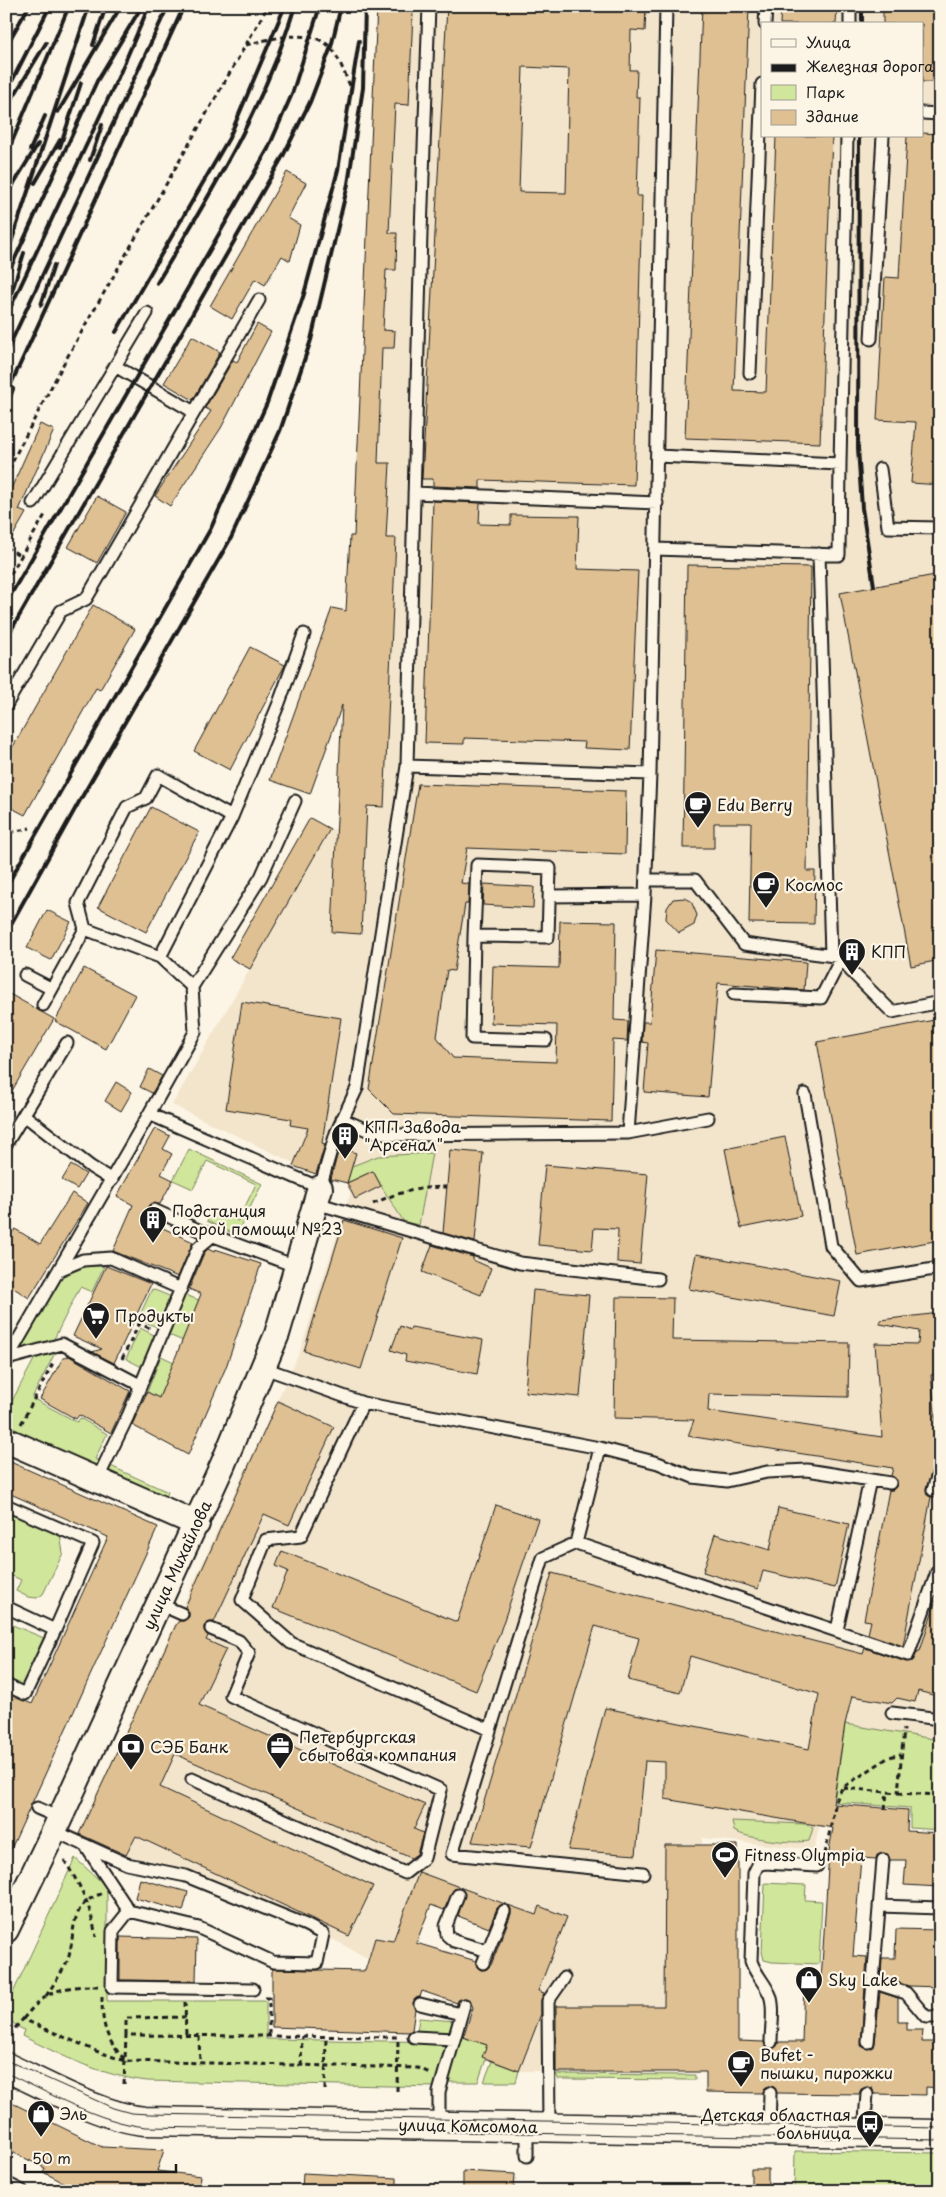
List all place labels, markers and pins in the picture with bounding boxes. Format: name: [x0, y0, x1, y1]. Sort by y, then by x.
cafe icon: Edu Berry: [683, 790, 713, 829]
place label: Edu Berry: [717, 792, 793, 816]
cafe icon: Космос: [751, 870, 781, 909]
place label: Космос: [785, 872, 843, 896]
building icon: КПП: [837, 937, 867, 976]
place label: КПП: [871, 939, 906, 963]
place label: КПП Завода "Арсенал": [364, 1114, 461, 1156]
building icon: КПП Завода "Арсенал": [330, 1121, 360, 1160]
place label: Подстанция скорой помощи №23: [172, 1198, 343, 1240]
building icon: Подстанция скорой помощи №23: [138, 1205, 168, 1244]
supermarket icon: Продукты: [81, 1301, 111, 1340]
place label: Продукты: [115, 1303, 194, 1327]
place label: Петербургская сбытовая компания: [299, 1724, 457, 1766]
office icon: Петербургская сбытовая компания: [265, 1731, 295, 1770]
bank icon: СЭБ Банк: [116, 1732, 146, 1771]
place label: СЭБ Банк: [150, 1734, 229, 1758]
sports icon: Fitness Olympia: [710, 1840, 740, 1879]
place label: Fitness Olympia: [744, 1842, 865, 1866]
shop icon: Sky Lake: [794, 1965, 824, 2004]
place label: Sky Lake: [828, 1967, 898, 1991]
place label: Bufet - пышки, пирожки: [760, 2042, 893, 2084]
cafe icon: Bufet - пышки, пирожки: [726, 2049, 756, 2088]
shop icon: Эль: [26, 2099, 56, 2138]
place label: Эль: [59, 2101, 87, 2125]
place label: Детская областная больница: [700, 2102, 851, 2144]
bus stop icon: Детская областная больница: [855, 2109, 885, 2148]

